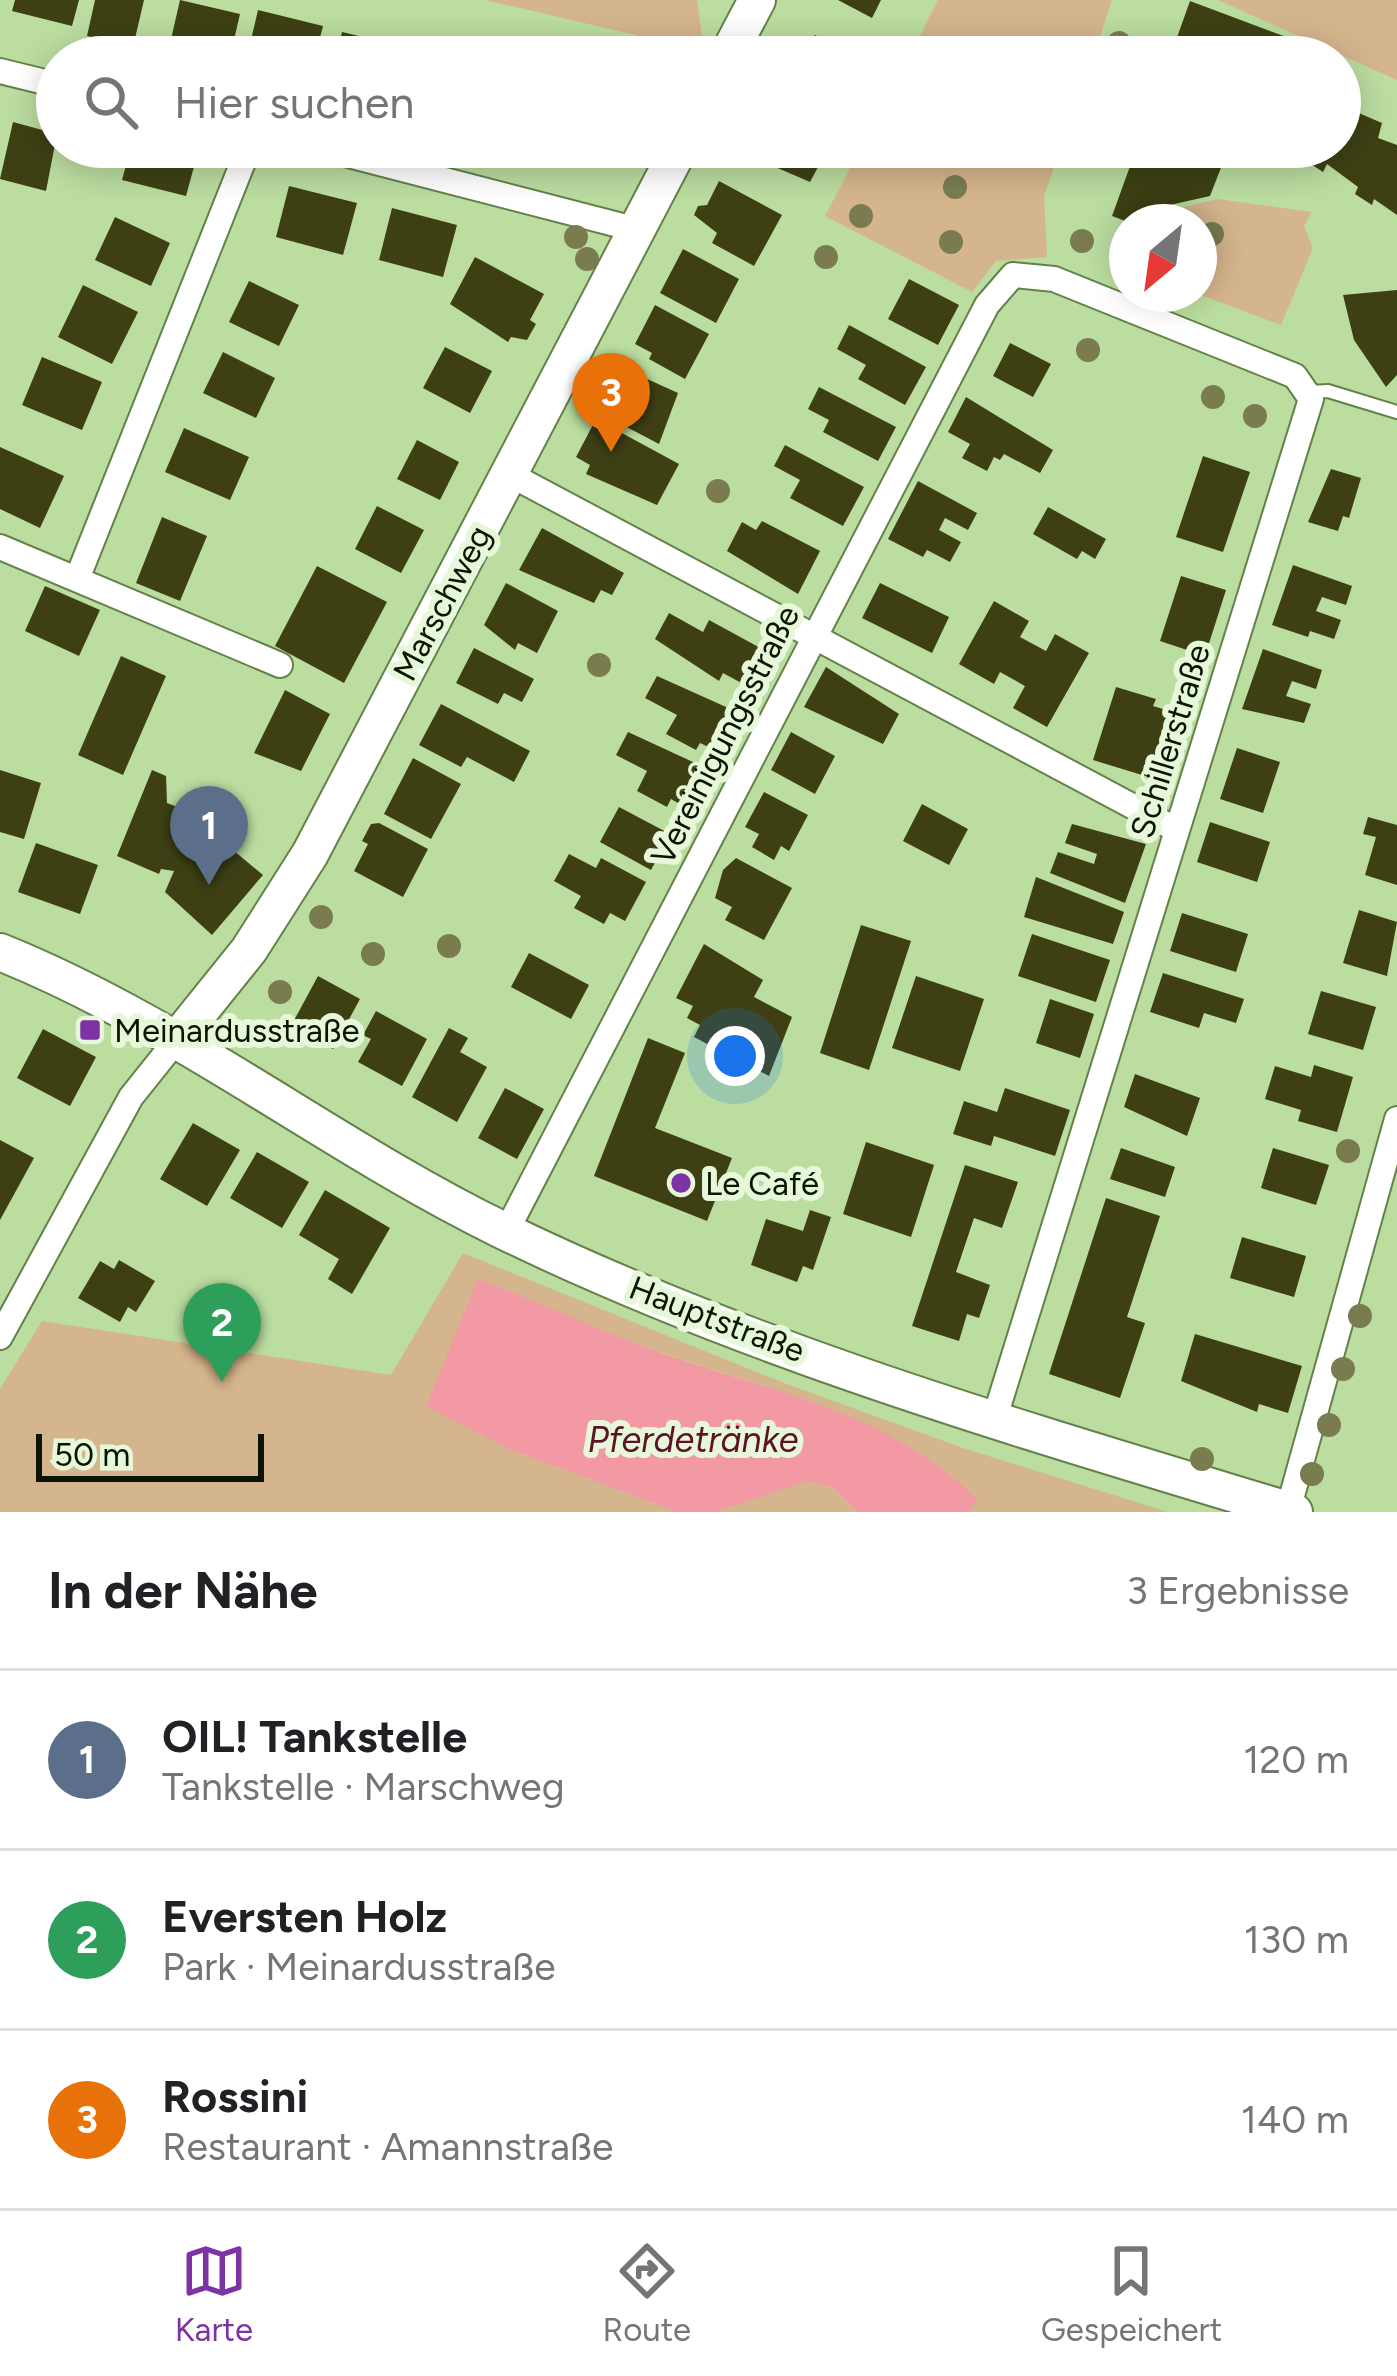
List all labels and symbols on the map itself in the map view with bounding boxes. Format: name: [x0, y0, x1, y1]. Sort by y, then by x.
north arrow: [1109, 204, 1217, 312]
pin: 3: [572, 353, 650, 452]
street label: Marschweg: [385, 519, 499, 687]
street label: Vereinigungsstraße: [643, 599, 807, 871]
street label: Schillerstraße: [1122, 640, 1218, 842]
pin: 1: [170, 786, 248, 885]
place label: Meinardusstraße: [114, 1011, 360, 1050]
marker: Meinardusstraße: [77, 1017, 103, 1043]
your location: [705, 1026, 765, 1086]
place label: Le Café: [705, 1164, 819, 1203]
marker: Le Café: [668, 1170, 694, 1196]
street label: Hauptstraße: [624, 1268, 810, 1370]
pin: 2: [183, 1283, 261, 1382]
water label: Pferdetränke: [588, 1418, 799, 1461]
scale bar: [36, 1428, 264, 1481]

